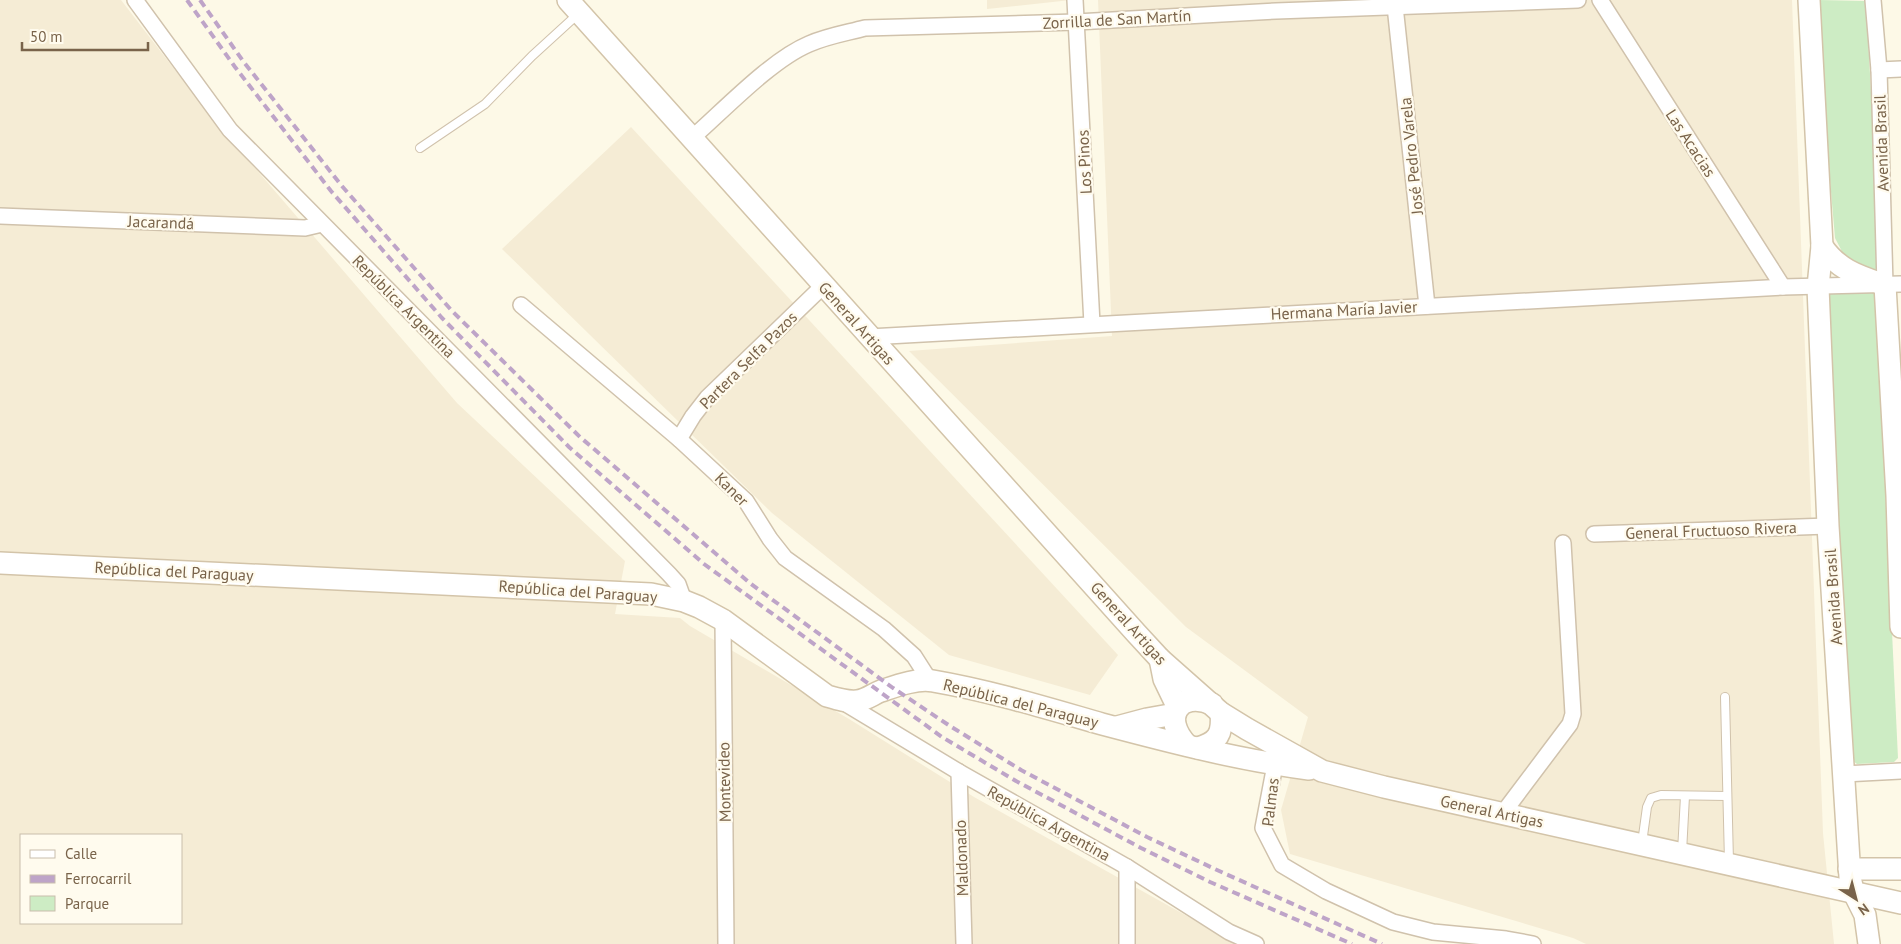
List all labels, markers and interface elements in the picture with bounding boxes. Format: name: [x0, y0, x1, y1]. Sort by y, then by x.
street label: Zorrilla de San Martín: [1042, 5, 1192, 33]
scale bar: [22, 20, 149, 52]
text: 50 m: [30, 27, 63, 46]
street label: Avenida Brasil: [1869, 94, 1893, 192]
street label: José Pedro Varela: [1395, 96, 1427, 217]
street label: Las Acacias: [1662, 105, 1720, 181]
street label: Los Pinos: [1072, 129, 1096, 195]
street label: Jacarandá: [126, 211, 195, 233]
street label: República Argentina: [348, 250, 460, 362]
street label: General Artigas: [814, 277, 900, 369]
street label: Hermana María Javier: [1270, 296, 1418, 324]
street label: Partera Selfa Pazos: [695, 307, 801, 413]
street label: Kaner: [711, 468, 753, 510]
street label: General Fructuoso Rivera: [1625, 517, 1797, 543]
street label: Avenida Brasil: [1820, 548, 1846, 646]
street label: República del Paraguay: [94, 557, 255, 585]
street label: República del Paraguay: [498, 575, 659, 607]
street label: General Artigas: [1086, 577, 1172, 669]
street label: República del Paraguay: [941, 674, 1101, 732]
street label: Montevideo: [713, 742, 735, 822]
street label: Palmas: [1257, 776, 1283, 827]
street label: República Argentina: [984, 781, 1114, 865]
street label: General Artigas: [1439, 790, 1546, 832]
street label: Maldonado: [950, 820, 972, 896]
legend: [20, 834, 182, 924]
text: Calle: [65, 844, 97, 863]
text: Ferrocarril: [65, 869, 132, 888]
north arrow: [1831, 874, 1881, 924]
text: Parque: [65, 894, 109, 913]
text: N: [1855, 900, 1873, 920]

